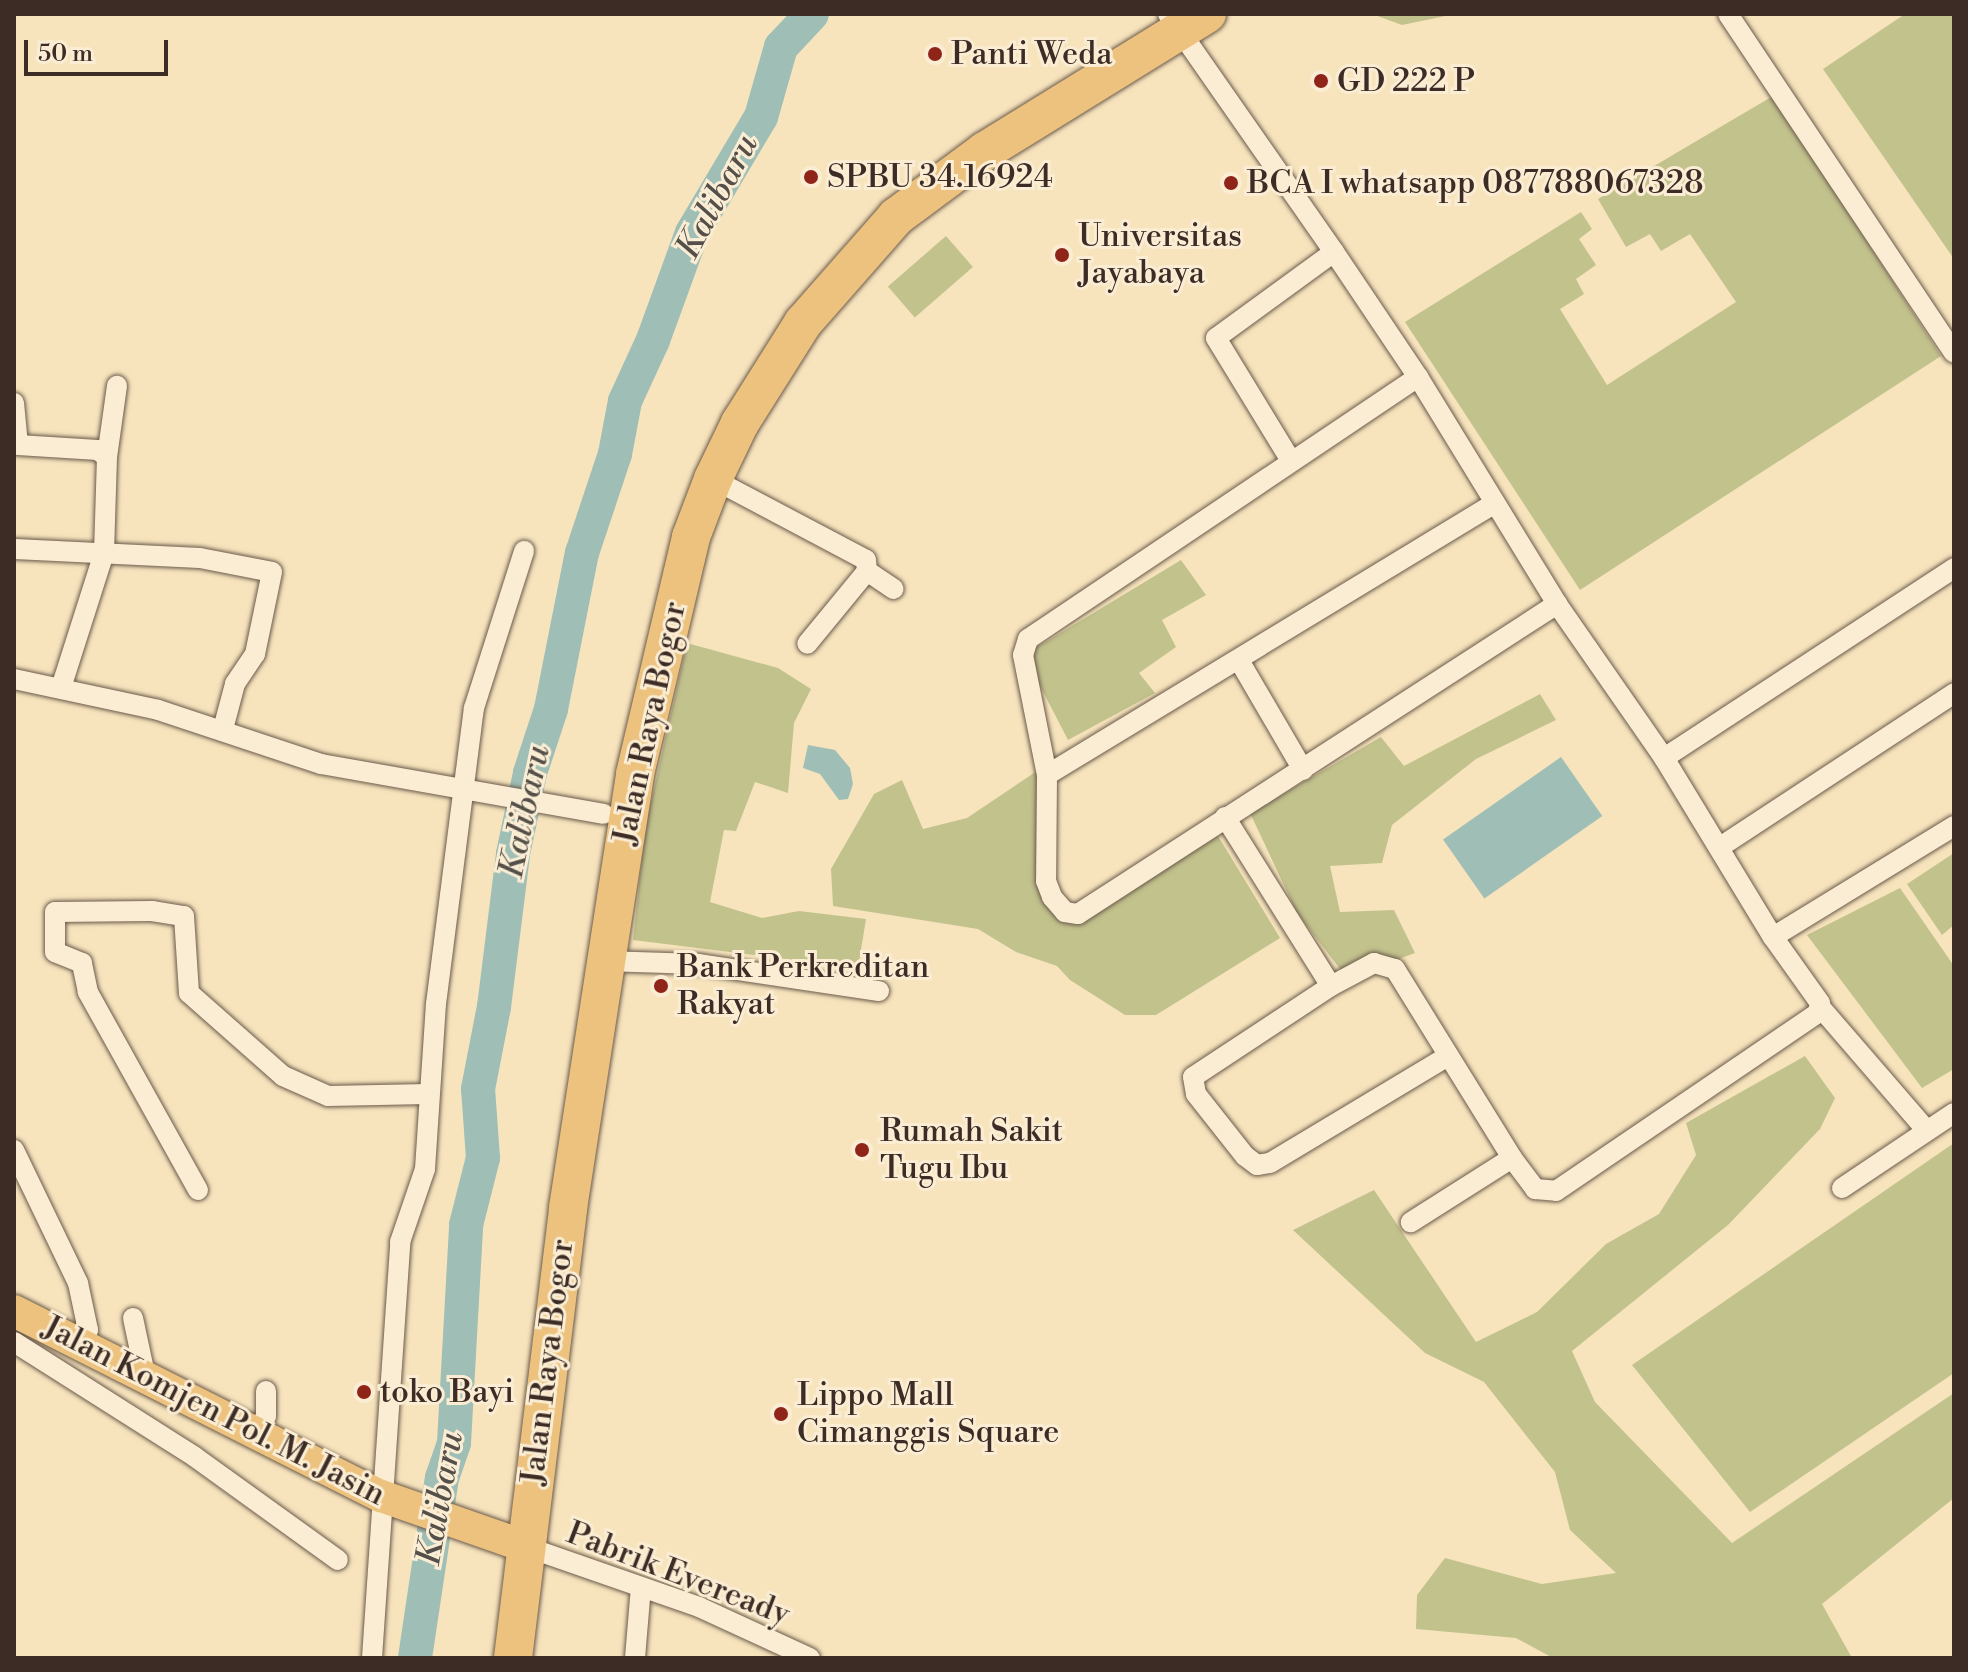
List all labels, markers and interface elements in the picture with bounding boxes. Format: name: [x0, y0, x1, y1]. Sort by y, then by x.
scale bar: [28, 24, 172, 74]
place label: Panti Weda: [951, 35, 1112, 73]
text: 50 m: [38, 39, 93, 69]
marker: Panti Weda: [926, 45, 944, 63]
place label: GD 222 P: [1337, 62, 1475, 100]
marker: GD 222 P: [1312, 72, 1330, 90]
water label: Kalibaru: [668, 128, 768, 266]
place label: SPBU 34.16924: [827, 158, 1053, 196]
place label: BCA I whatsapp 087788067328: [1247, 164, 1704, 202]
marker: SPBU 34.16924: [802, 168, 820, 186]
marker: BCA I whatsapp 087788067328: [1222, 174, 1240, 192]
place label: Universitas Jayabaya: [1078, 218, 1242, 293]
marker: Universitas Jayabaya: [1053, 246, 1071, 264]
street label: Jalan Raya Bogor: [606, 598, 694, 848]
water label: Kalibaru: [492, 742, 560, 882]
place label: Bank Perkreditan Rakyat: [677, 949, 929, 1024]
marker: Bank Perkreditan Rakyat: [652, 977, 670, 995]
place label: Rumah Sakit Tugu Ibu: [880, 1113, 1063, 1188]
marker: Rumah Sakit Tugu Ibu: [851, 1139, 873, 1161]
street label: Jalan Raya Bogor: [514, 1237, 582, 1487]
street label: Jalan Komjen Pol. M. Jasin: [36, 1308, 392, 1514]
place label: toko Bayi: [380, 1373, 514, 1411]
place label: Lippo Mall Cimanggis Square: [797, 1377, 1059, 1452]
marker: toko Bayi: [355, 1383, 373, 1401]
marker: Lippo Mall Cimanggis Square: [772, 1405, 790, 1423]
water label: Kalibaru: [409, 1429, 473, 1569]
street label: Pabrik Eveready: [561, 1514, 795, 1634]

